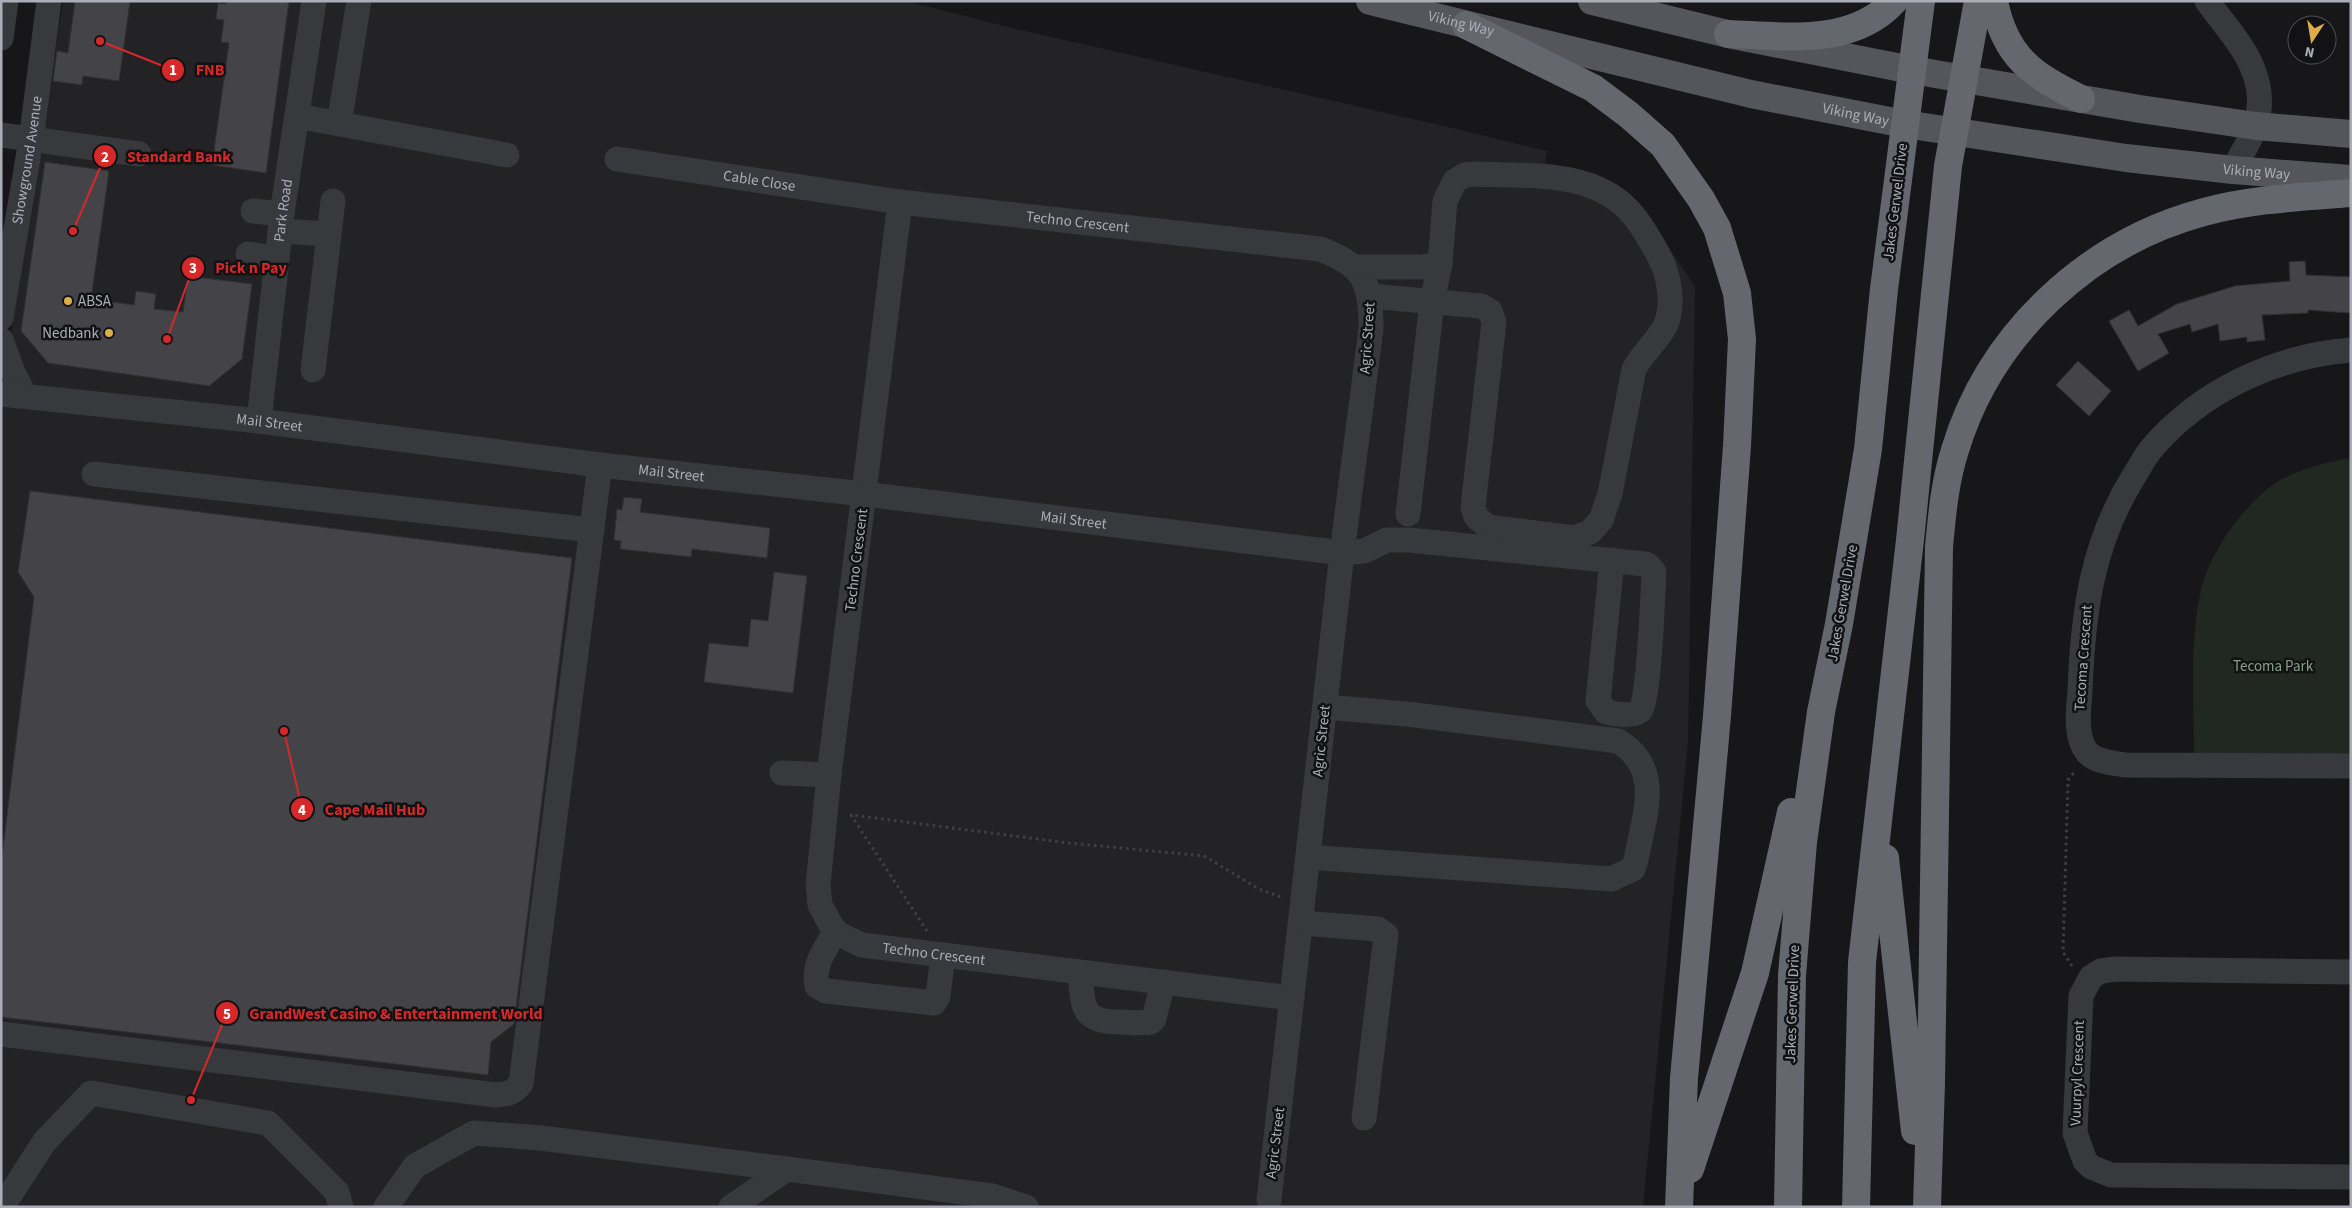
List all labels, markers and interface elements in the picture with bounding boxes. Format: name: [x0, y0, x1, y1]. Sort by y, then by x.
street label: Viking Way: [1426, 6, 1496, 42]
north arrow: [2287, 15, 2337, 65]
text: N: [2303, 41, 2316, 62]
callout: FNB: [160, 54, 234, 85]
text: FNB: [196, 59, 225, 81]
text: 1: [169, 60, 177, 81]
street label: Showground Avenue: [7, 95, 48, 226]
street label: Viking Way: [1821, 98, 1891, 132]
callout: Standard Bank: [92, 141, 242, 172]
street label: Jakes Gerwel Drive: [1878, 142, 1913, 262]
text: Standard Bank: [127, 146, 231, 168]
text: 2: [101, 147, 109, 168]
street label: Viking Way: [2222, 159, 2291, 185]
street label: Cable Close: [722, 165, 797, 197]
street label: Park Road: [269, 178, 298, 243]
street label: Techno Crescent: [1025, 206, 1130, 239]
callout: Pick n Pay: [180, 252, 297, 283]
text: Pick n Pay: [215, 257, 287, 279]
text: 3: [189, 258, 197, 279]
place label: ABSA: [78, 291, 112, 312]
marker: ABSA: [62, 295, 74, 307]
street label: Agric Street: [1355, 301, 1380, 375]
place label: Nedbank: [42, 323, 100, 344]
marker: Nedbank: [103, 327, 115, 339]
street label: Mail Street: [235, 409, 304, 438]
street label: Mail Street: [637, 459, 706, 487]
street label: Mail Street: [1039, 506, 1108, 535]
street label: Techno Crescent: [840, 507, 873, 613]
street label: Jakes Gerwel Drive: [1822, 543, 1863, 663]
street label: Tecoma Crescent: [2069, 604, 2098, 712]
park label: Tecoma Park: [2233, 656, 2314, 677]
street label: Agric Street: [1307, 704, 1336, 778]
callout: Cape Mail Hub: [290, 794, 435, 825]
text: Cape Mail Hub: [325, 799, 425, 821]
text: 4: [298, 800, 306, 821]
street label: Techno Crescent: [881, 938, 986, 971]
street label: Jakes Gerwel Drive: [1780, 945, 1805, 1064]
callout: GrandWest Casino & Entertainment World: [214, 998, 553, 1029]
text: GrandWest Casino & Entertainment World: [249, 1003, 543, 1025]
text: 5: [223, 1004, 231, 1025]
street label: Vuurpyl Crescent: [2065, 1020, 2090, 1126]
street label: Agric Street: [1261, 1106, 1290, 1180]

